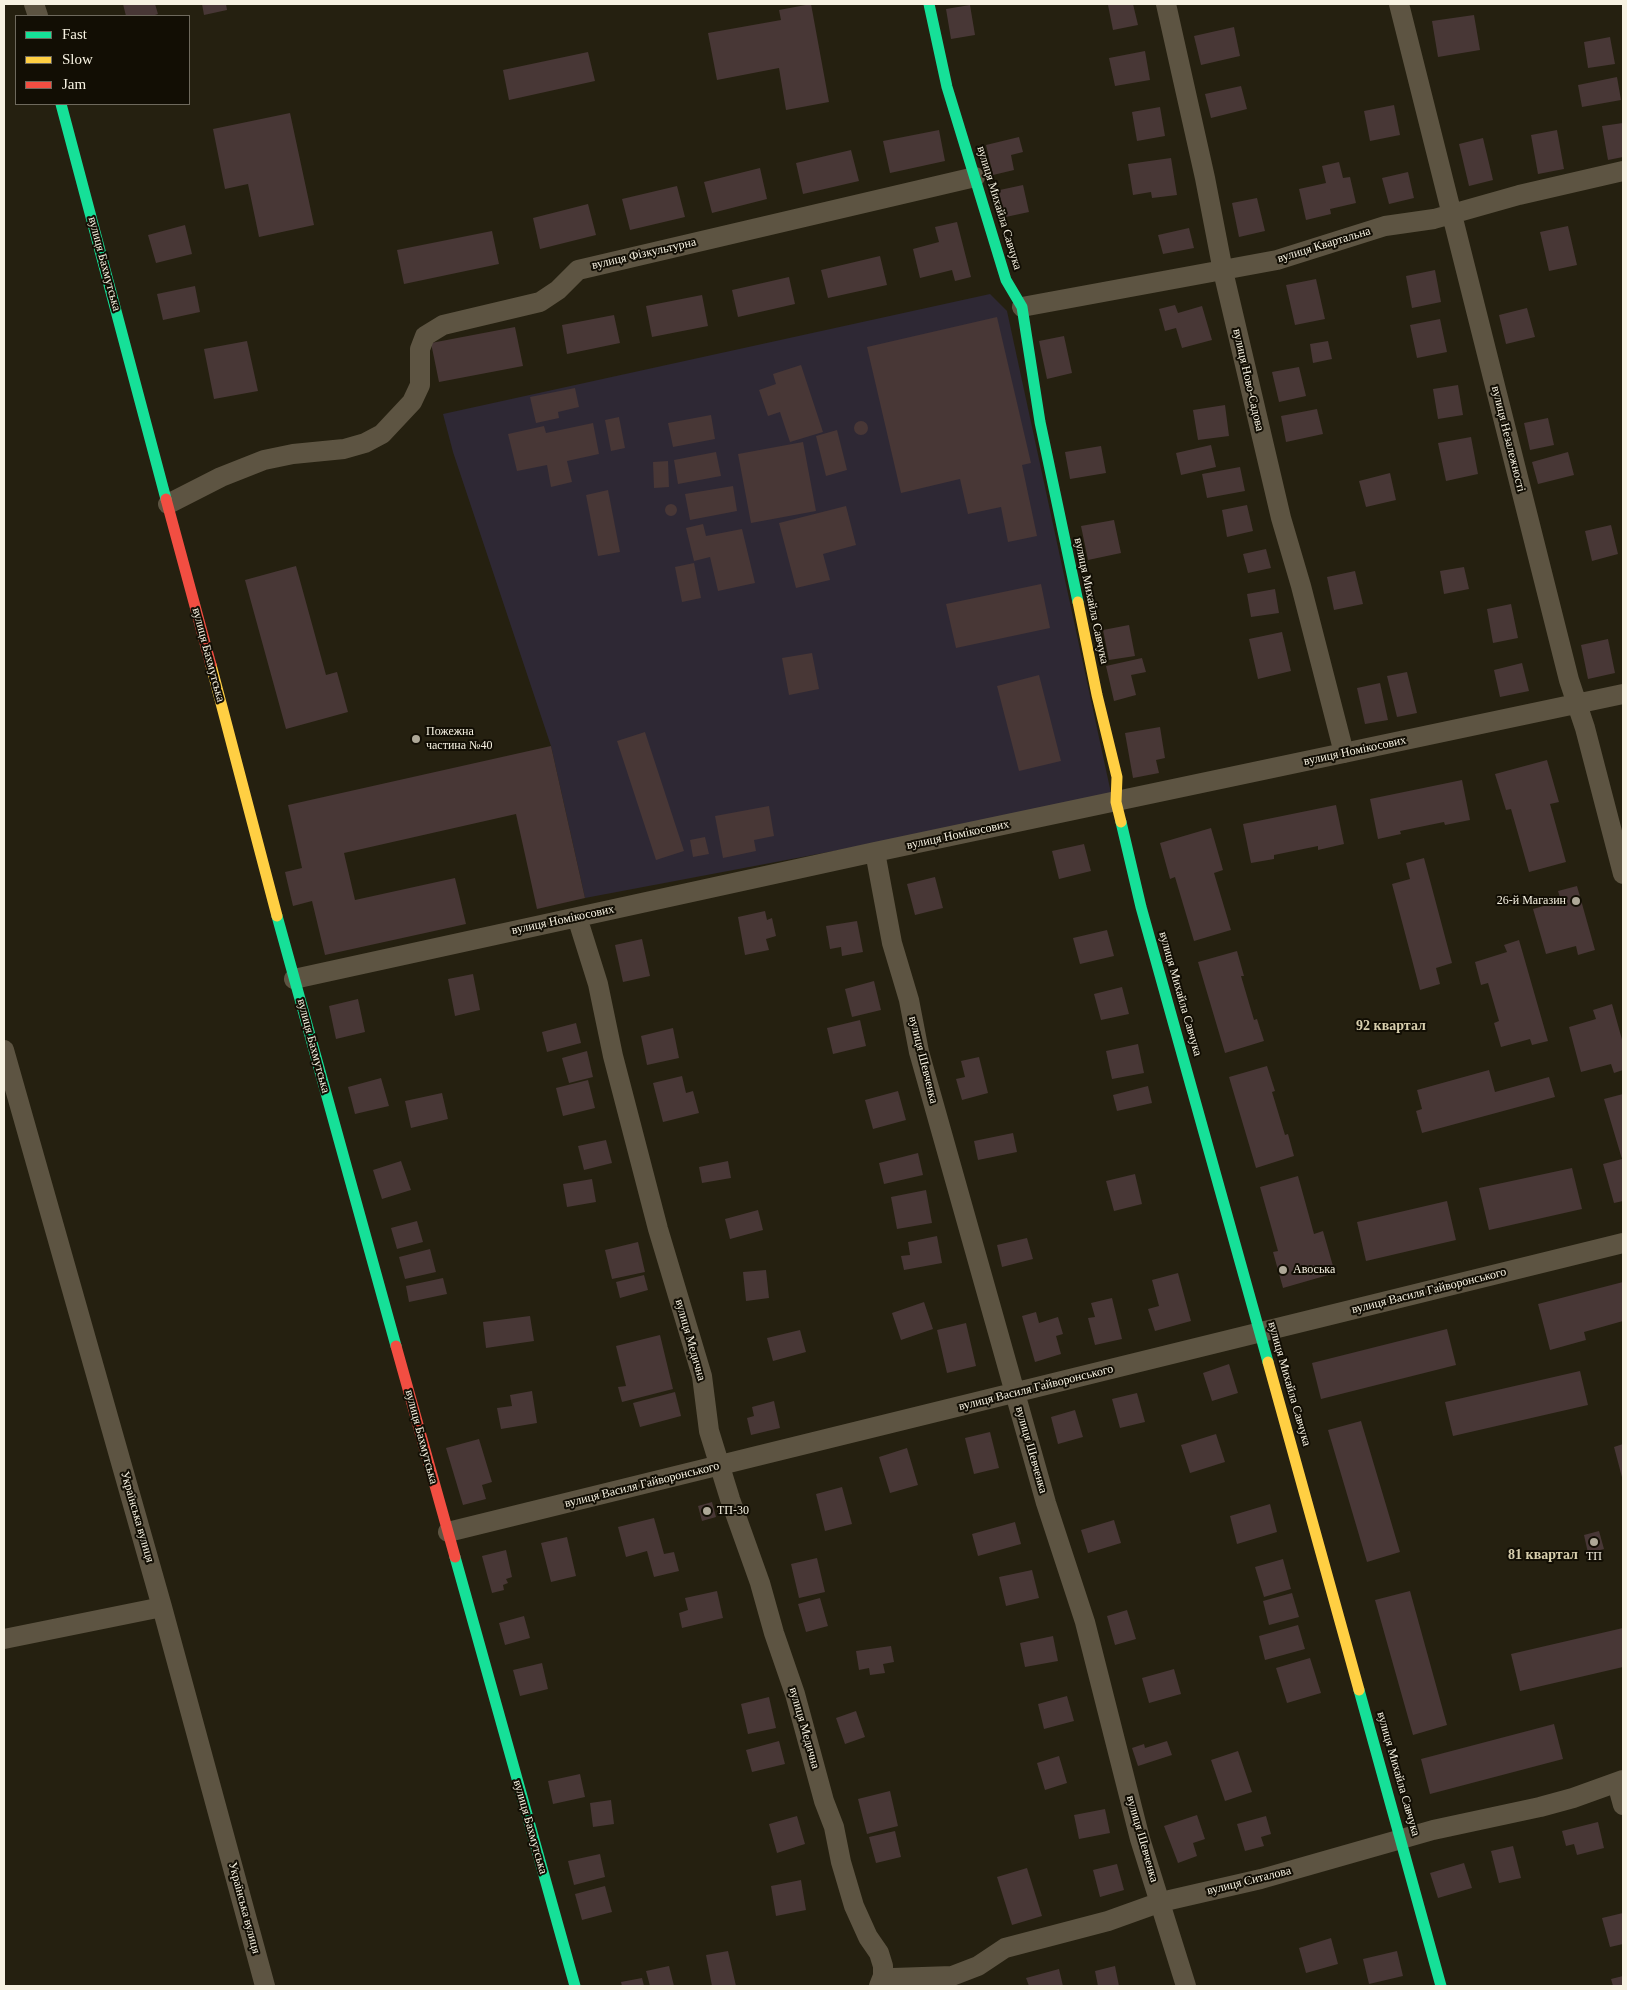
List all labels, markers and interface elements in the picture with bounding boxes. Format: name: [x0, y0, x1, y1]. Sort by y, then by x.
legend: [15, 15, 190, 105]
text: Fast: [62, 26, 87, 42]
text: Slow: [62, 51, 93, 67]
text: Jam: [62, 76, 86, 92]
street label: вулиця Михайла Савчука: [973, 144, 1025, 272]
street label: вулиця Бахмутська: [84, 215, 124, 313]
street label: вулиця Квартальна: [1276, 224, 1372, 266]
street label: вулиця Фізкультурна: [590, 235, 698, 273]
street label: вулиця Ново-Садова: [1229, 327, 1267, 433]
street label: вулиця Незалежності: [1488, 385, 1528, 493]
street label: вулиця Михайла Савчука: [1071, 537, 1111, 665]
street label: вулиця Бахмутська: [188, 606, 228, 704]
place label: Пожежна частина №40: [426, 725, 493, 753]
marker: Пожежна частина №40: [410, 733, 422, 745]
street label: вулиця Номікосових: [1302, 733, 1408, 769]
street label: вулиця Номікосових: [905, 817, 1011, 853]
place label: 26-й Магазин: [1497, 894, 1566, 908]
marker: 26-й Магазин: [1570, 895, 1582, 907]
street label: вулиця Номікосових: [510, 902, 616, 938]
street label: вулиця Михайла Савчука: [1155, 930, 1205, 1058]
street label: вулиця Бахмутська: [293, 997, 333, 1095]
street label: вулиця Шевченка: [905, 1015, 941, 1105]
district label: 92 квартал: [1356, 1018, 1426, 1034]
place label: Авоська: [1293, 1263, 1335, 1277]
marker: Авоська: [1277, 1264, 1289, 1276]
street label: вулиця Василя Гайворонського: [1350, 1265, 1508, 1317]
street label: вулиця Медична: [671, 1298, 709, 1382]
street label: вулиця Михайла Савчука: [1264, 1320, 1314, 1448]
street label: вулиця Василя Гайворонського: [957, 1362, 1115, 1414]
street label: вулиця Бахмутська: [401, 1388, 441, 1486]
street label: вулиця Шевченка: [1012, 1405, 1050, 1495]
street label: вулиця Василя Гайворонського: [563, 1459, 721, 1511]
street label: Українська вулиця: [117, 1470, 157, 1564]
place label: ТП-30: [717, 1504, 749, 1518]
marker: ТП-30: [701, 1505, 713, 1517]
marker: ТП: [1588, 1536, 1600, 1548]
district label: 81 квартал: [1508, 1547, 1578, 1563]
place label: ТП: [1586, 1550, 1602, 1564]
street label: вулиця Медична: [785, 1686, 823, 1770]
street label: вулиця Михайла Савчука: [1373, 1710, 1423, 1838]
street label: вулиця Бахмутська: [510, 1778, 550, 1876]
street label: вулиця Шевченка: [1123, 1794, 1161, 1884]
street label: Українська вулиця: [225, 1861, 263, 1955]
street label: вулиця Ситалова: [1205, 1864, 1293, 1898]

